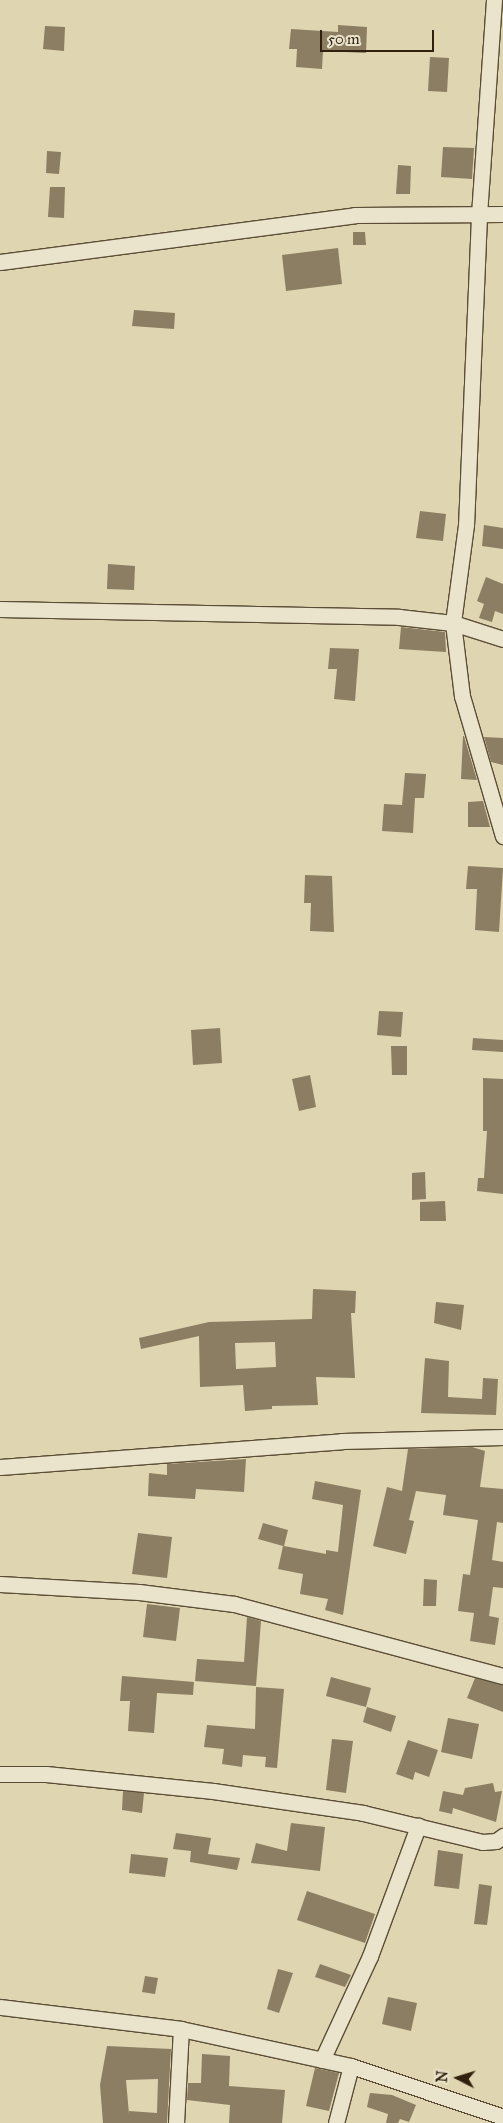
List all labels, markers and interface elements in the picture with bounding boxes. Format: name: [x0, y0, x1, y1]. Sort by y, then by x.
scale bar: [323, 20, 437, 52]
text: 50 m: [328, 30, 360, 48]
north arrow: [433, 2053, 483, 2103]
text: N: [434, 2070, 452, 2083]

